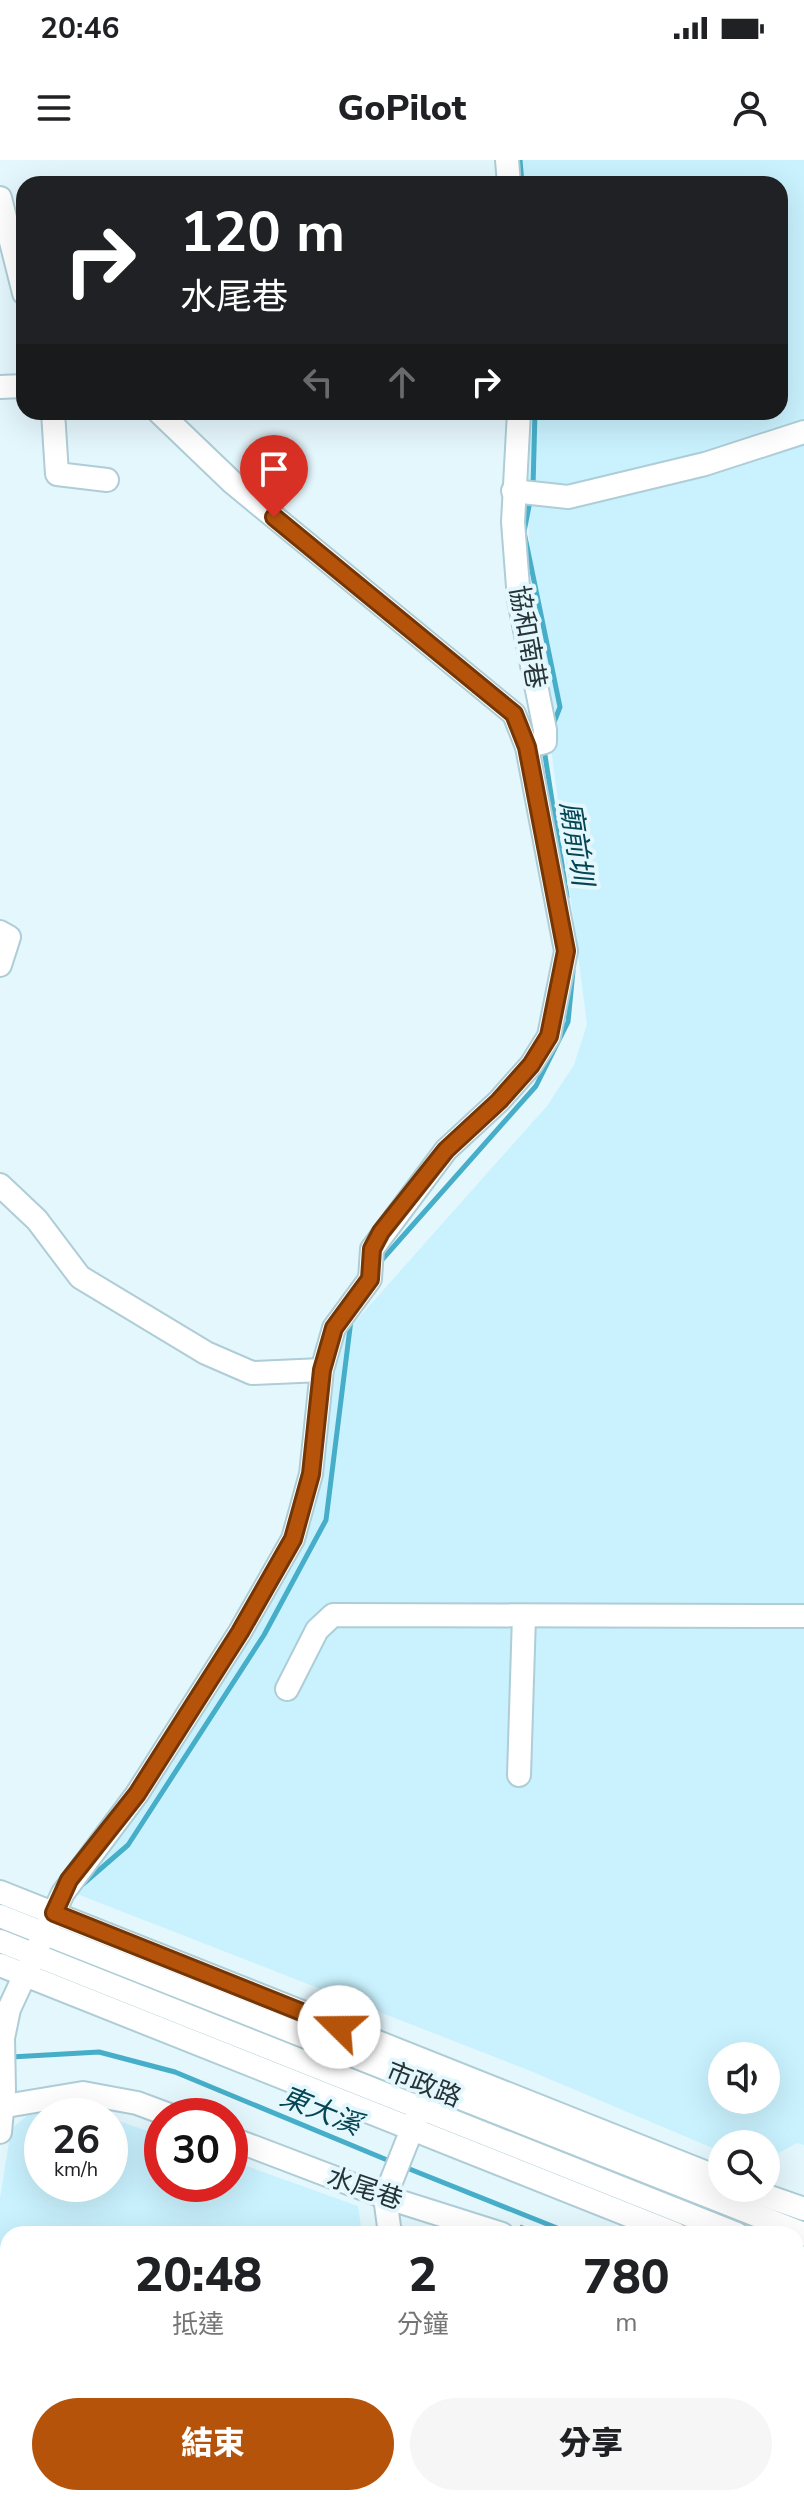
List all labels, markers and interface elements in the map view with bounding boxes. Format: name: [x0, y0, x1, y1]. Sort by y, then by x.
text: 20:46: [40, 8, 119, 49]
text: GoPilot: [338, 84, 466, 133]
icon: menu: [32, 86, 76, 130]
icon: person: [728, 86, 772, 130]
text: 120 m: [180, 194, 345, 271]
icon: right: [48, 208, 152, 312]
text: 水尾巷: [180, 273, 288, 322]
icon: left: [296, 360, 340, 404]
icon: ahead: [380, 360, 424, 404]
icon: right: [464, 360, 508, 404]
pin: [240, 435, 308, 517]
icon: arrive: [252, 447, 296, 491]
street label: 協和南巷: [501, 583, 554, 691]
water label: 廟前圳: [551, 799, 602, 892]
position arrow: [297, 1985, 381, 2069]
map controls: [708, 2042, 780, 2202]
button: sound: [708, 2042, 780, 2114]
street label: 市政路: [381, 2054, 467, 2115]
water label: 東大溪: [275, 2078, 370, 2146]
speed limit sign: 30: [144, 2098, 248, 2202]
text: 26: [52, 2113, 100, 2167]
button: search: [708, 2130, 780, 2202]
text: km/h: [54, 2156, 98, 2183]
street label: 水尾巷: [322, 2159, 407, 2218]
text: 20:48: [134, 2242, 262, 2308]
text: 2: [408, 2242, 437, 2308]
text: 780: [583, 2244, 670, 2310]
text: m: [615, 2305, 637, 2340]
text: 抵達: [172, 2307, 224, 2342]
text: 分鐘: [397, 2307, 449, 2342]
button: 結束: [32, 2398, 394, 2490]
button: 分享: [410, 2398, 772, 2490]

